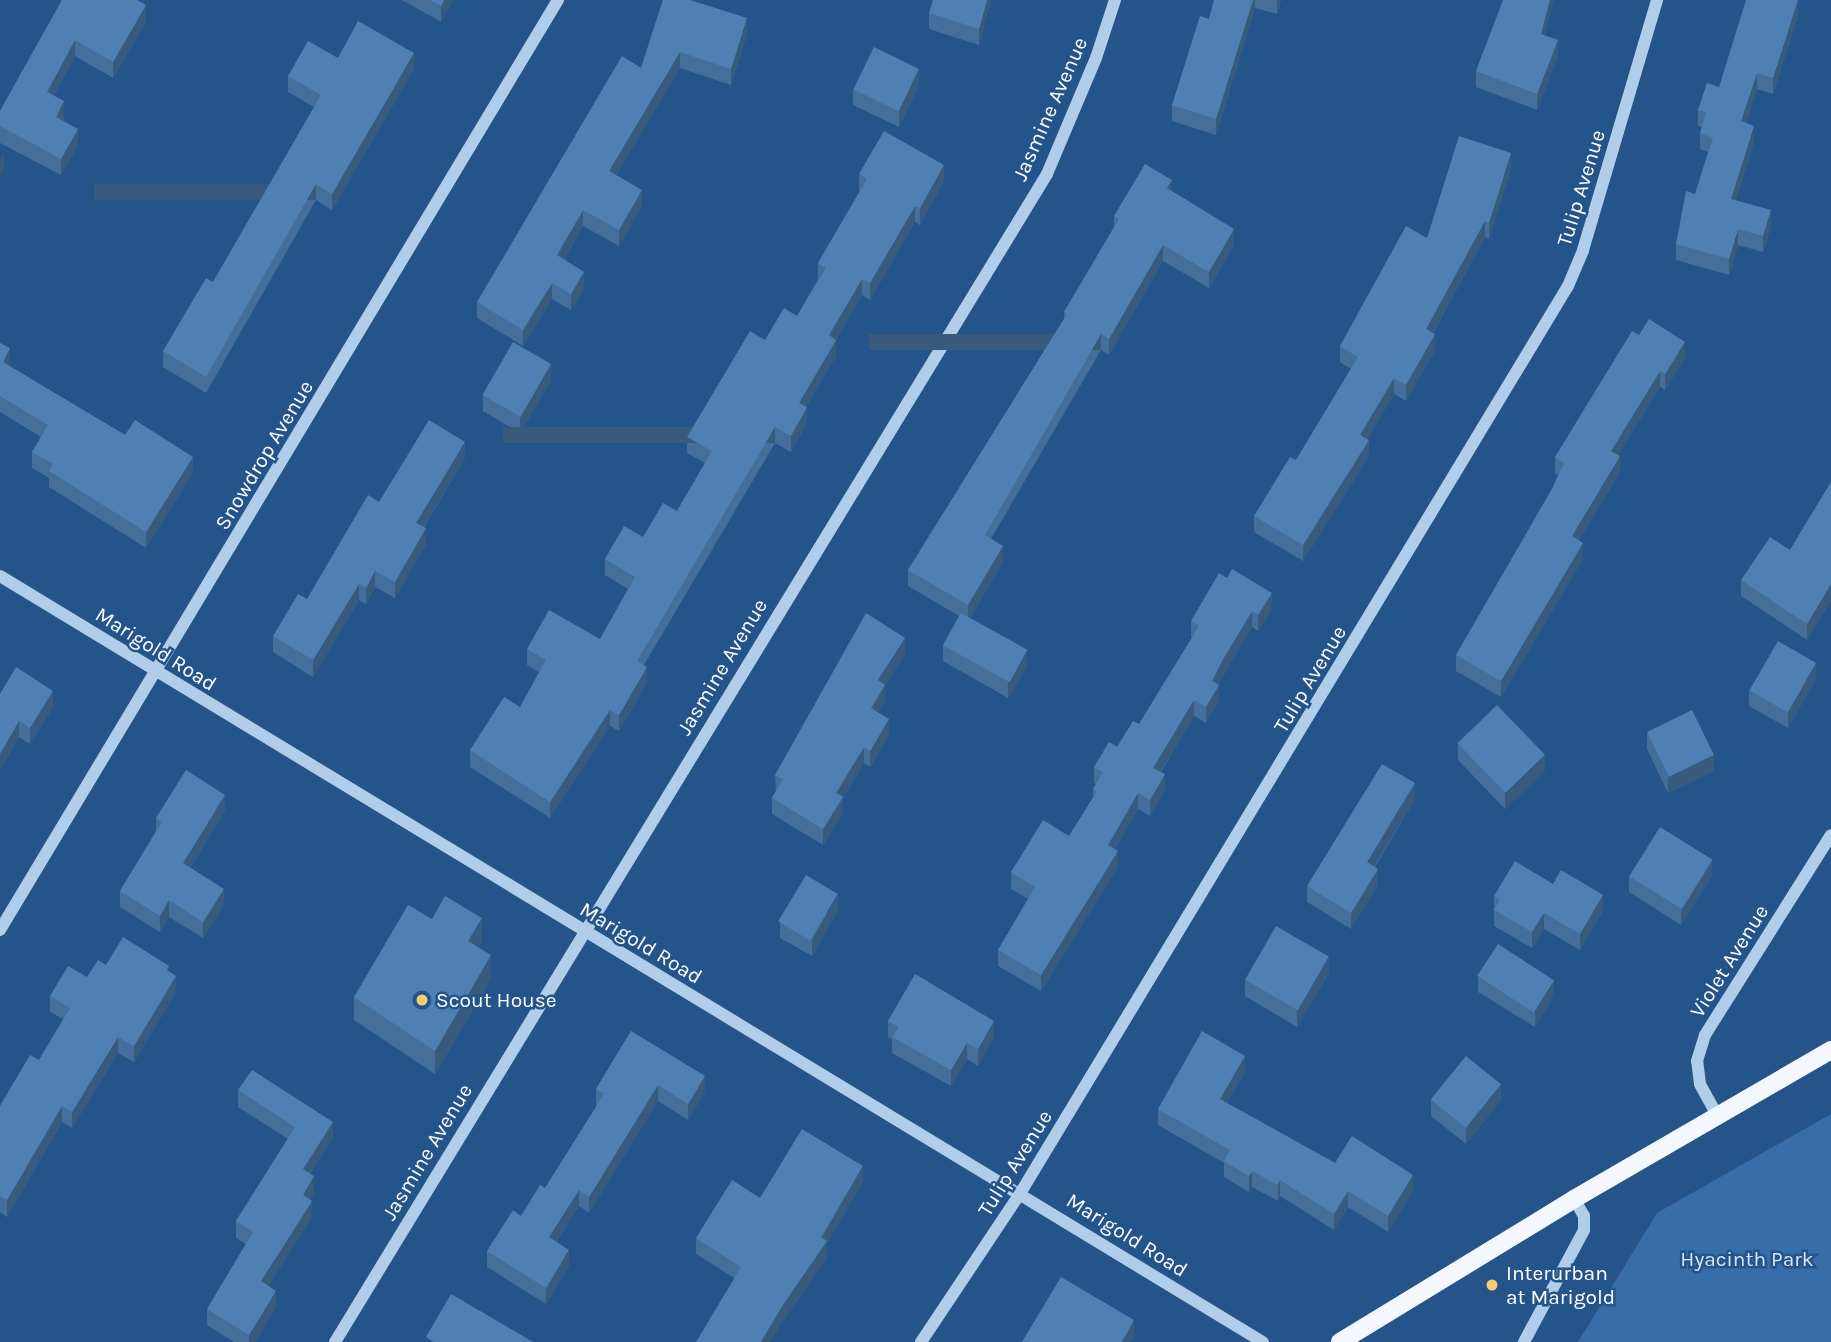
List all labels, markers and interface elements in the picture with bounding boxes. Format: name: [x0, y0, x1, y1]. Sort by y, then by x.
street label: Jasmine Avenue: [1007, 33, 1093, 185]
street label: Tulip Avenue: [1551, 127, 1611, 249]
street label: Snowdrop Avenue: [209, 376, 319, 534]
street label: Jasmine Avenue: [671, 594, 773, 740]
street label: Marigold Road: [91, 602, 221, 696]
street label: Tulip Avenue: [1268, 621, 1352, 737]
street label: Marigold Road: [575, 897, 707, 989]
street label: Violet Avenue: [1684, 900, 1774, 1022]
place label: Scout House: [436, 987, 557, 1013]
marker: Scout House: [414, 992, 430, 1008]
street label: Jasmine Avenue: [376, 1079, 478, 1225]
street label: Tulip Avenue: [972, 1105, 1058, 1221]
street label: Marigold Road: [1062, 1188, 1192, 1282]
park label: Hyacinth Park: [1680, 1246, 1814, 1272]
place label: Interurban at Marigold: [1506, 1260, 1615, 1310]
marker: Interurban at Marigold: [1484, 1277, 1500, 1293]

